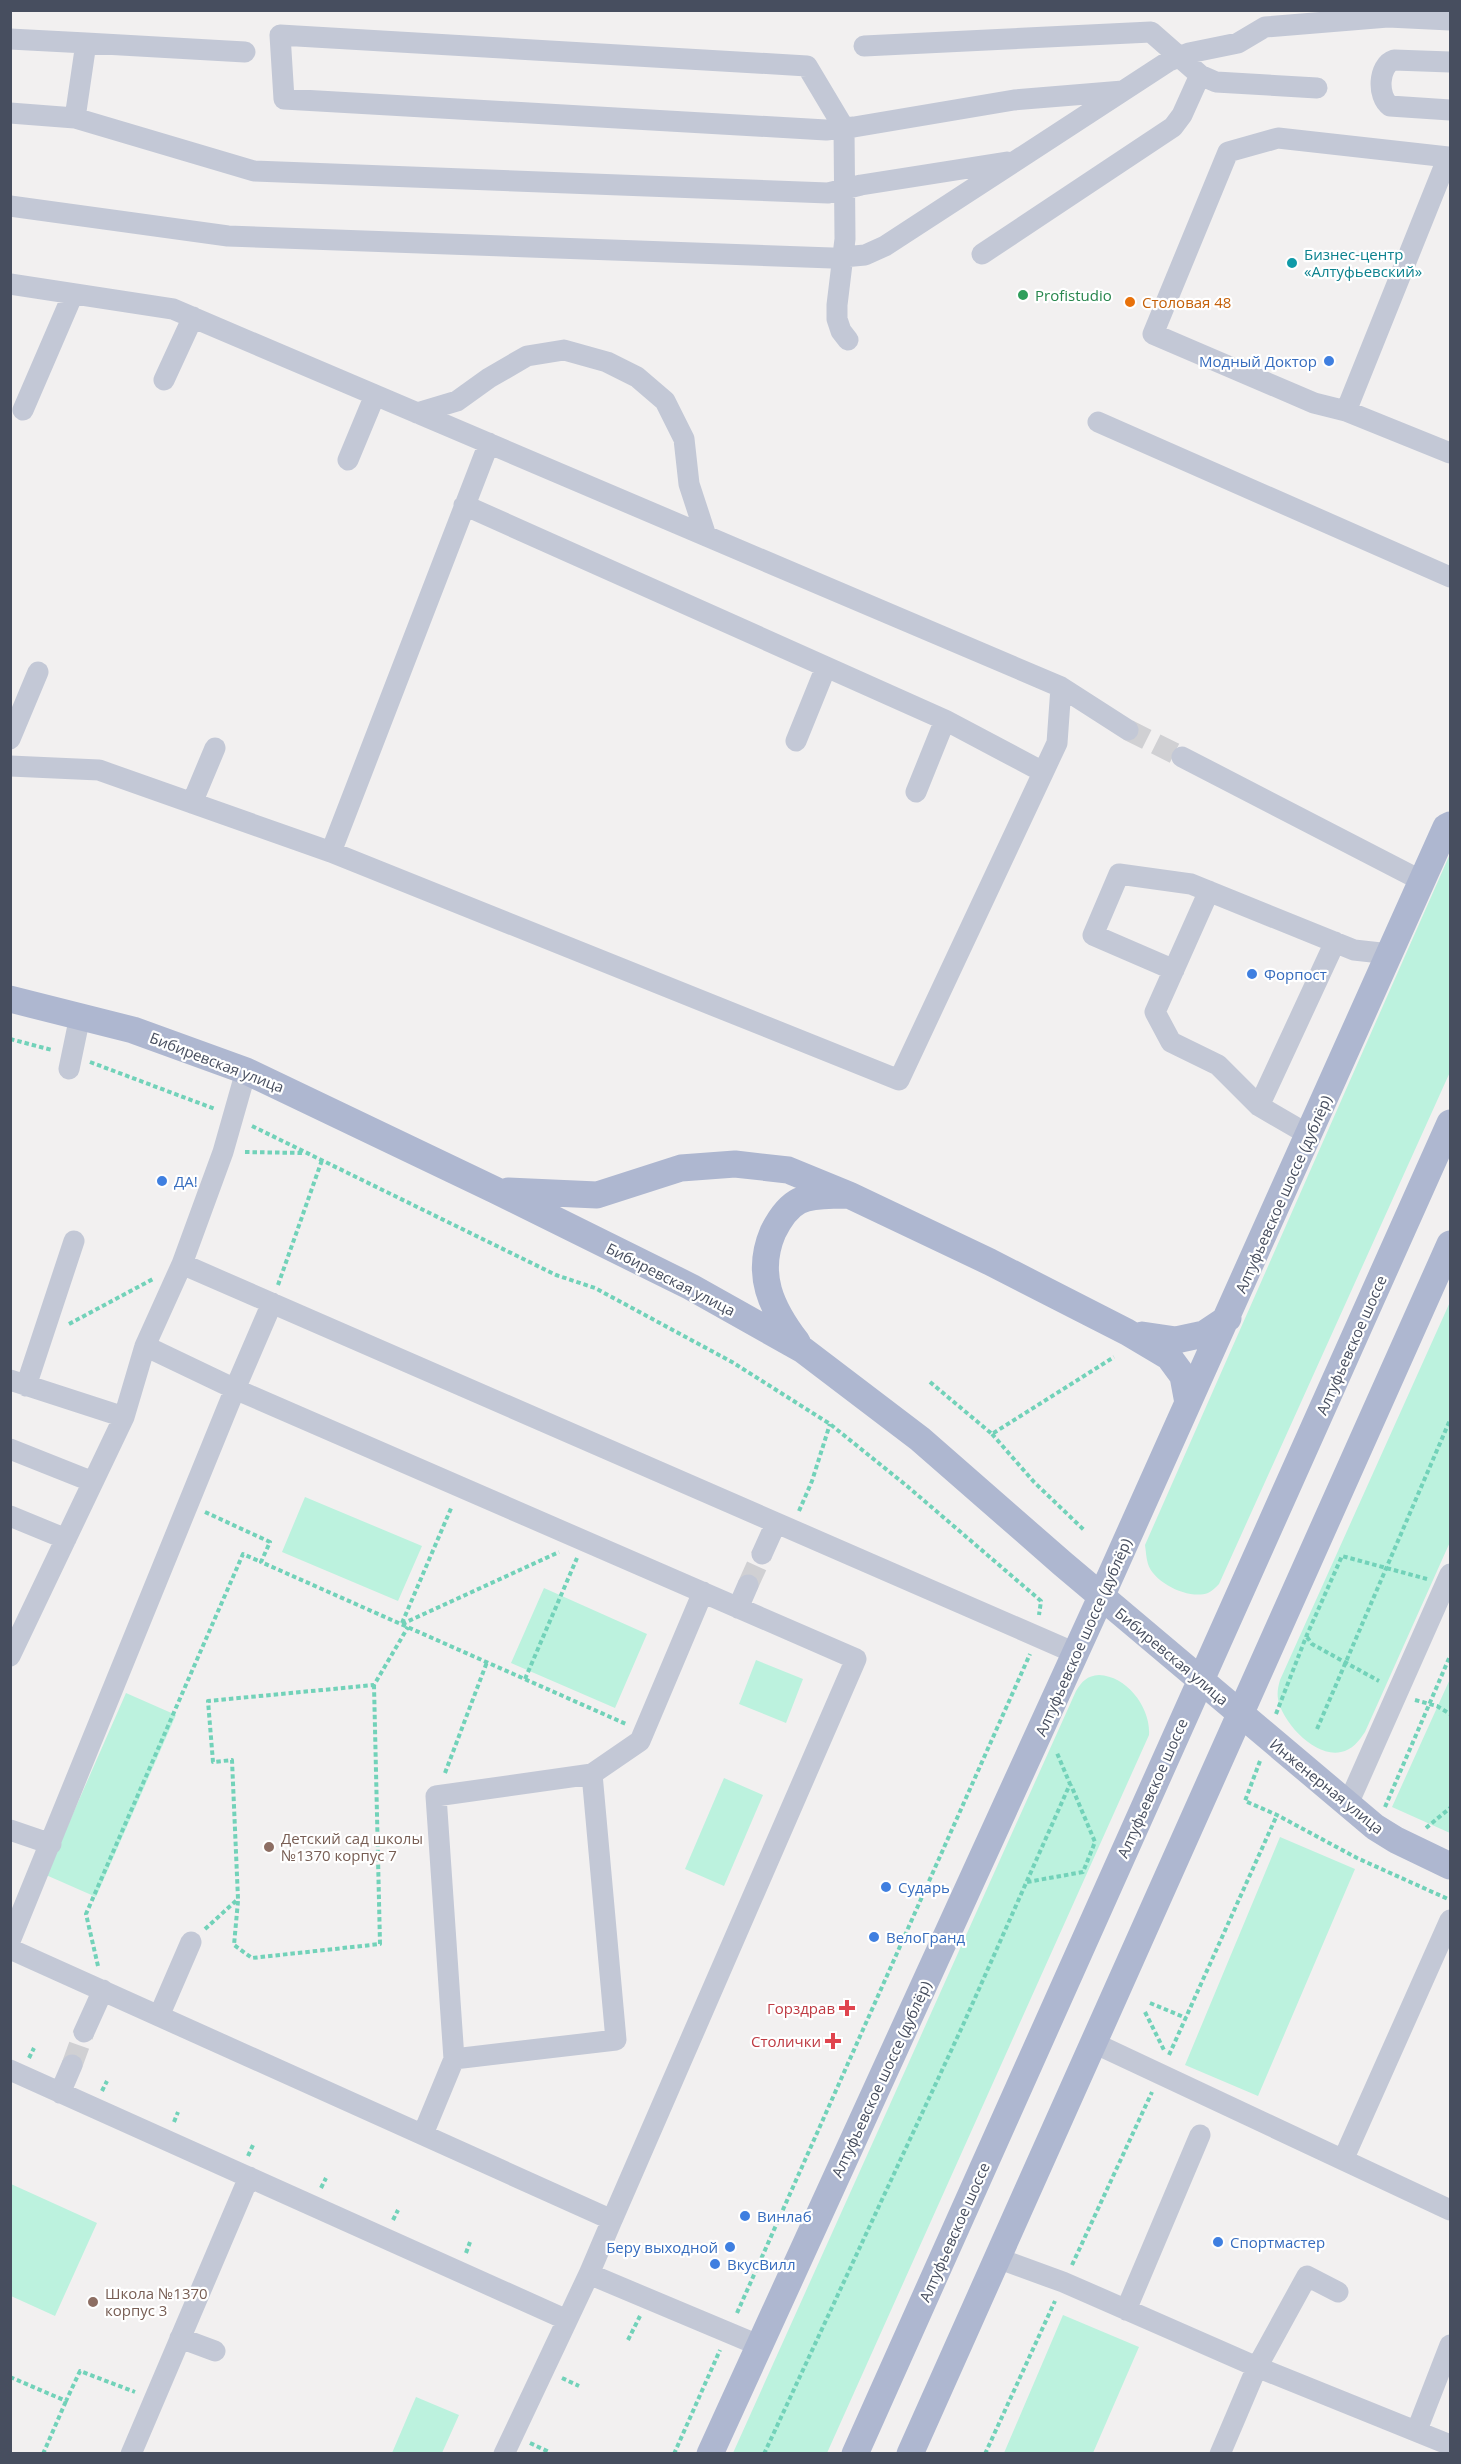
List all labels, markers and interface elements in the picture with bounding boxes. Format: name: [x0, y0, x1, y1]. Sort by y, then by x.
place label: Бизнес-центр «Алтуфьевский»: [1304, 244, 1422, 281]
marker: Бизнес-центр «Алтуфьевский»: [1285, 256, 1299, 270]
place label: Profistudio: [1035, 285, 1112, 305]
marker: Profistudio: [1016, 288, 1030, 302]
place label: Столовая 48: [1142, 292, 1231, 312]
marker: Столовая 48: [1123, 295, 1137, 309]
place label: Модный Доктор: [1199, 351, 1317, 371]
marker: Модный Доктор: [1322, 354, 1336, 368]
place label: Форпост: [1264, 964, 1327, 984]
marker: Форпост: [1245, 967, 1259, 981]
street label: Бибиревская улица: [147, 1027, 287, 1097]
street label: Алтуфьевское шоссе (дублёр): [1230, 1092, 1336, 1296]
place label: ДА!: [174, 1171, 198, 1191]
marker: ДА!: [155, 1174, 169, 1188]
street label: Бибиревская улица: [603, 1238, 739, 1320]
street label: Алтуфьевское шоссе: [1311, 1272, 1391, 1418]
street label: Алтуфьевское шоссе (дублёр): [1030, 1535, 1136, 1739]
street label: Бибиревская улица: [1111, 1603, 1233, 1709]
street label: Алтуфьевское шоссе: [1112, 1715, 1192, 1861]
street label: Инженерная улица: [1266, 1734, 1388, 1838]
place label: Детский сад школы №1370 корпус 7: [281, 1828, 423, 1865]
marker: Детский сад школы №1370 корпус 7: [262, 1840, 276, 1854]
place label: Сударь: [898, 1877, 950, 1897]
marker: Сударь: [879, 1880, 893, 1894]
place label: ВелоГранд: [886, 1927, 966, 1947]
marker: ВелоГранд: [867, 1930, 881, 1944]
street label: Алтуфьевское шоссе (дублёр): [827, 1977, 935, 2181]
place label: Горздрав: [767, 1998, 835, 2018]
marker: Горздрав: [840, 2001, 854, 2015]
place label: Столички: [751, 2031, 821, 2051]
marker: Столички: [826, 2034, 840, 2048]
street label: Алтуфьевское шоссе: [914, 2159, 994, 2305]
place label: Винлаб: [757, 2206, 812, 2226]
marker: Винлаб: [738, 2209, 752, 2223]
place label: Спортмастер: [1230, 2232, 1325, 2252]
marker: Спортмастер: [1211, 2235, 1225, 2249]
place label: Беру выходной: [606, 2237, 718, 2257]
marker: Беру выходной: [723, 2240, 737, 2254]
place label: ВкусВилл: [727, 2254, 796, 2274]
marker: ВкусВилл: [708, 2257, 722, 2271]
place label: Школа №1370 корпус 3: [105, 2283, 208, 2320]
marker: Школа №1370 корпус 3: [86, 2295, 100, 2309]

